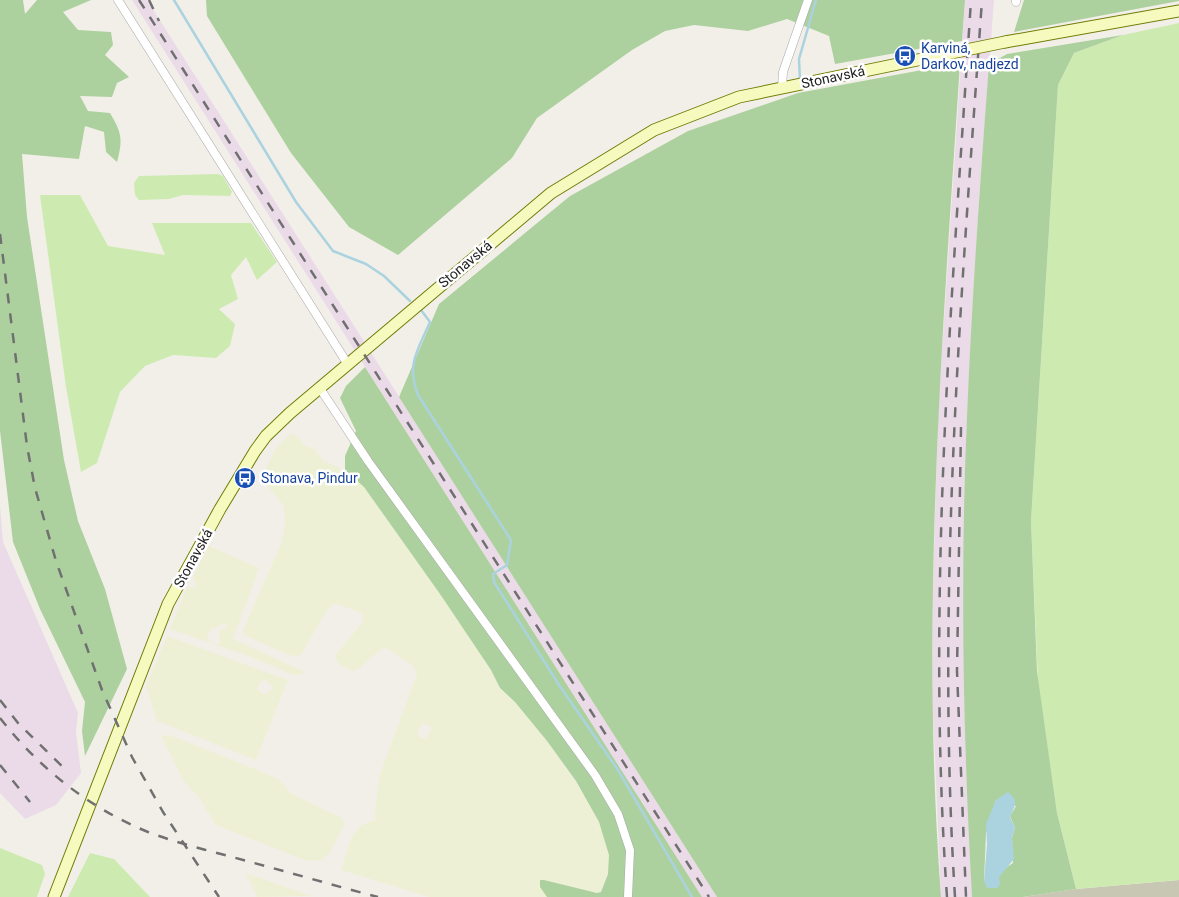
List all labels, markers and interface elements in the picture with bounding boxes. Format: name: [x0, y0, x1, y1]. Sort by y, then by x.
place label: Karviná, Darkov, nadjezd: [921, 40, 1019, 72]
bus stop icon: Karviná, Darkov, nadjezd: [893, 44, 917, 68]
street label: Stonavská: [800, 62, 866, 92]
street label: Stonavská: [435, 237, 495, 291]
bus stop icon: Stonava, Pindur: [233, 466, 257, 490]
place label: Stonava, Pindur: [261, 470, 358, 486]
street label: Stonavská: [170, 526, 216, 590]

